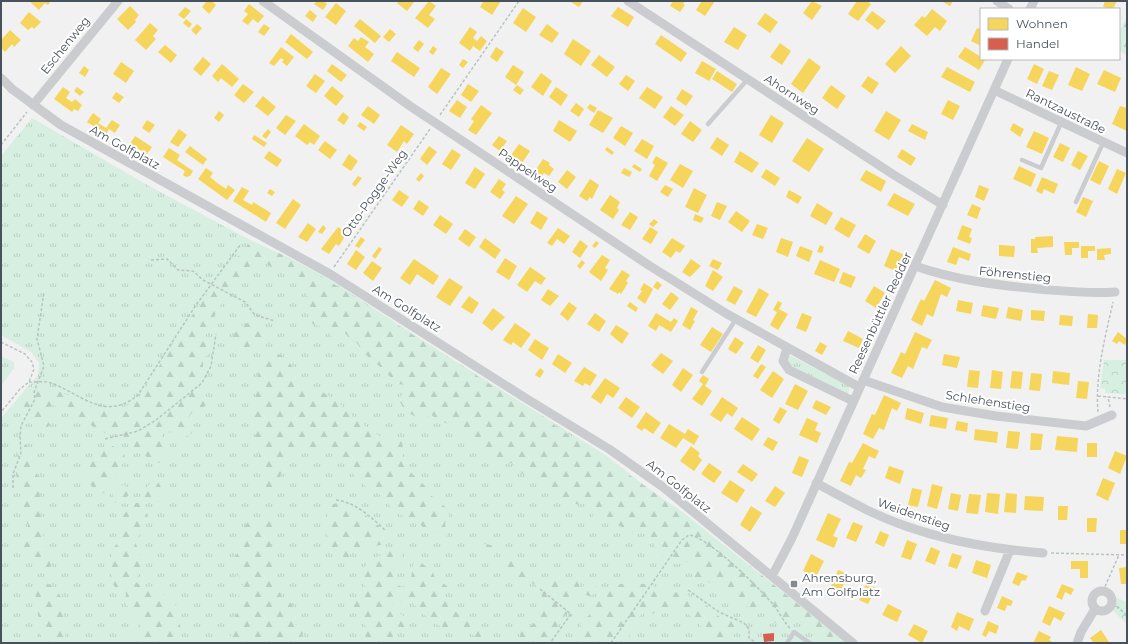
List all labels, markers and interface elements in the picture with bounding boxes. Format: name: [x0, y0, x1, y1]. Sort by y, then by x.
legend: [980, 8, 1120, 60]
street label: Eschenweg: [37, 13, 93, 77]
text: Wohnen: [1016, 16, 1068, 31]
text: Handel: [1016, 36, 1060, 51]
street label: Ahornweg: [762, 71, 822, 117]
street label: Rantzaustraße: [1023, 85, 1109, 137]
street label: Am Golfplatz: [87, 122, 163, 172]
street label: Pappelweg: [496, 145, 560, 195]
street label: Otto-Pogge-Weg: [338, 146, 410, 240]
street label: Reesenbüttler Redder: [845, 249, 915, 376]
street label: Föhrenstieg: [978, 263, 1052, 285]
street label: Am Golfplatz: [370, 281, 444, 335]
street label: Schlehenstieg: [945, 387, 1031, 415]
street label: Am Golfplatz: [644, 456, 714, 516]
street label: Weidenstieg: [876, 495, 952, 533]
place label: Ahrensburg, Am Golfplatz: [802, 570, 880, 599]
marker: Ahrensburg, Am Golfplatz: [789, 579, 799, 589]

